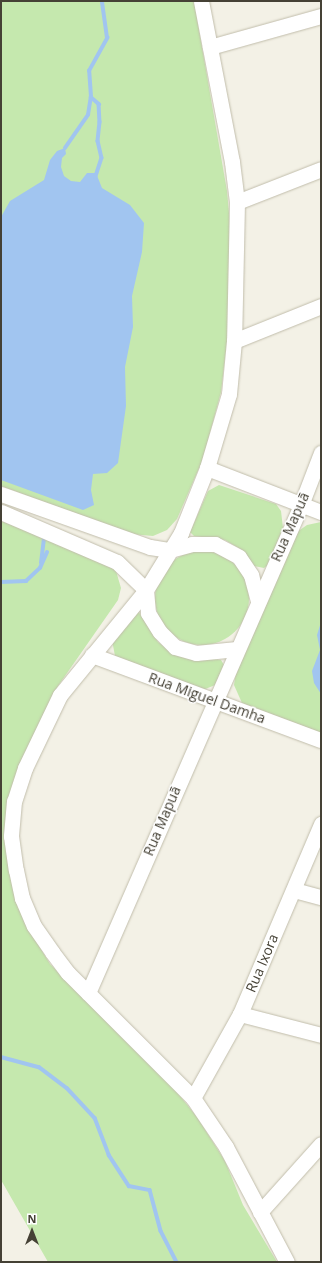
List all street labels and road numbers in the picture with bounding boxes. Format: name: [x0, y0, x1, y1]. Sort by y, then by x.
street label: Rua Mapuã: [267, 490, 313, 564]
street label: Rua Miguel Damha: [146, 669, 268, 727]
street label: Rua Mapuã: [140, 784, 184, 858]
street label: Rua Ixora: [242, 931, 282, 995]

